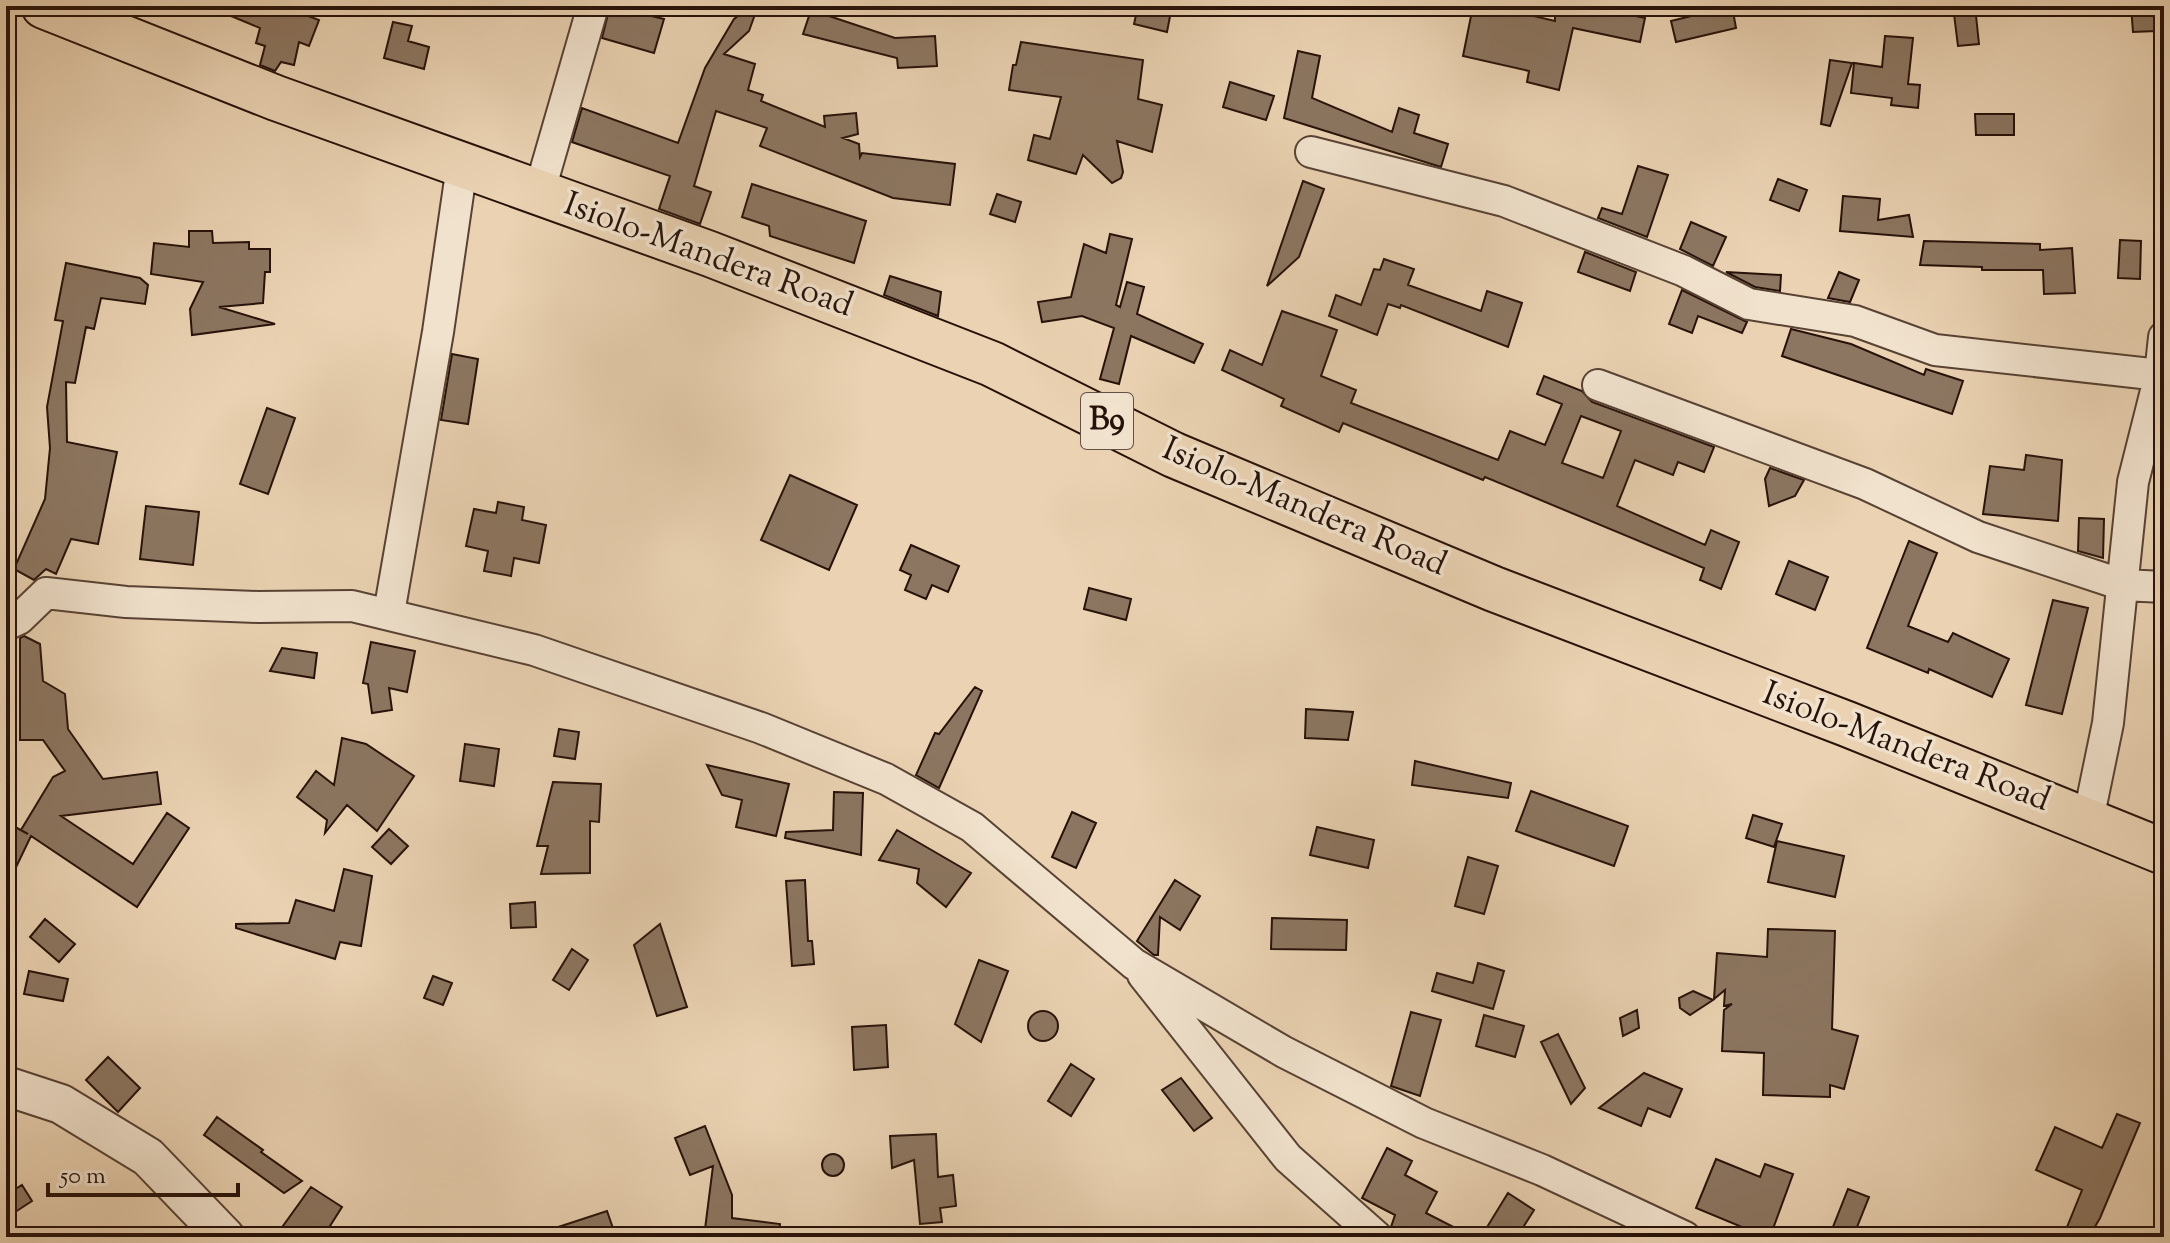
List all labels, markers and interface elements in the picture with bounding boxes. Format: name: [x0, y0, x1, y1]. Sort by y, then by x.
street label: Isiolo-Mandera Road: [556, 181, 860, 331]
road number: B9: [1081, 393, 1133, 449]
street label: Isiolo-Mandera Road: [1154, 426, 1454, 590]
street label: Isiolo-Mandera Road: [1755, 671, 2057, 825]
scale bar: [48, 1147, 238, 1197]
text: 50 m: [58, 1160, 106, 1194]

